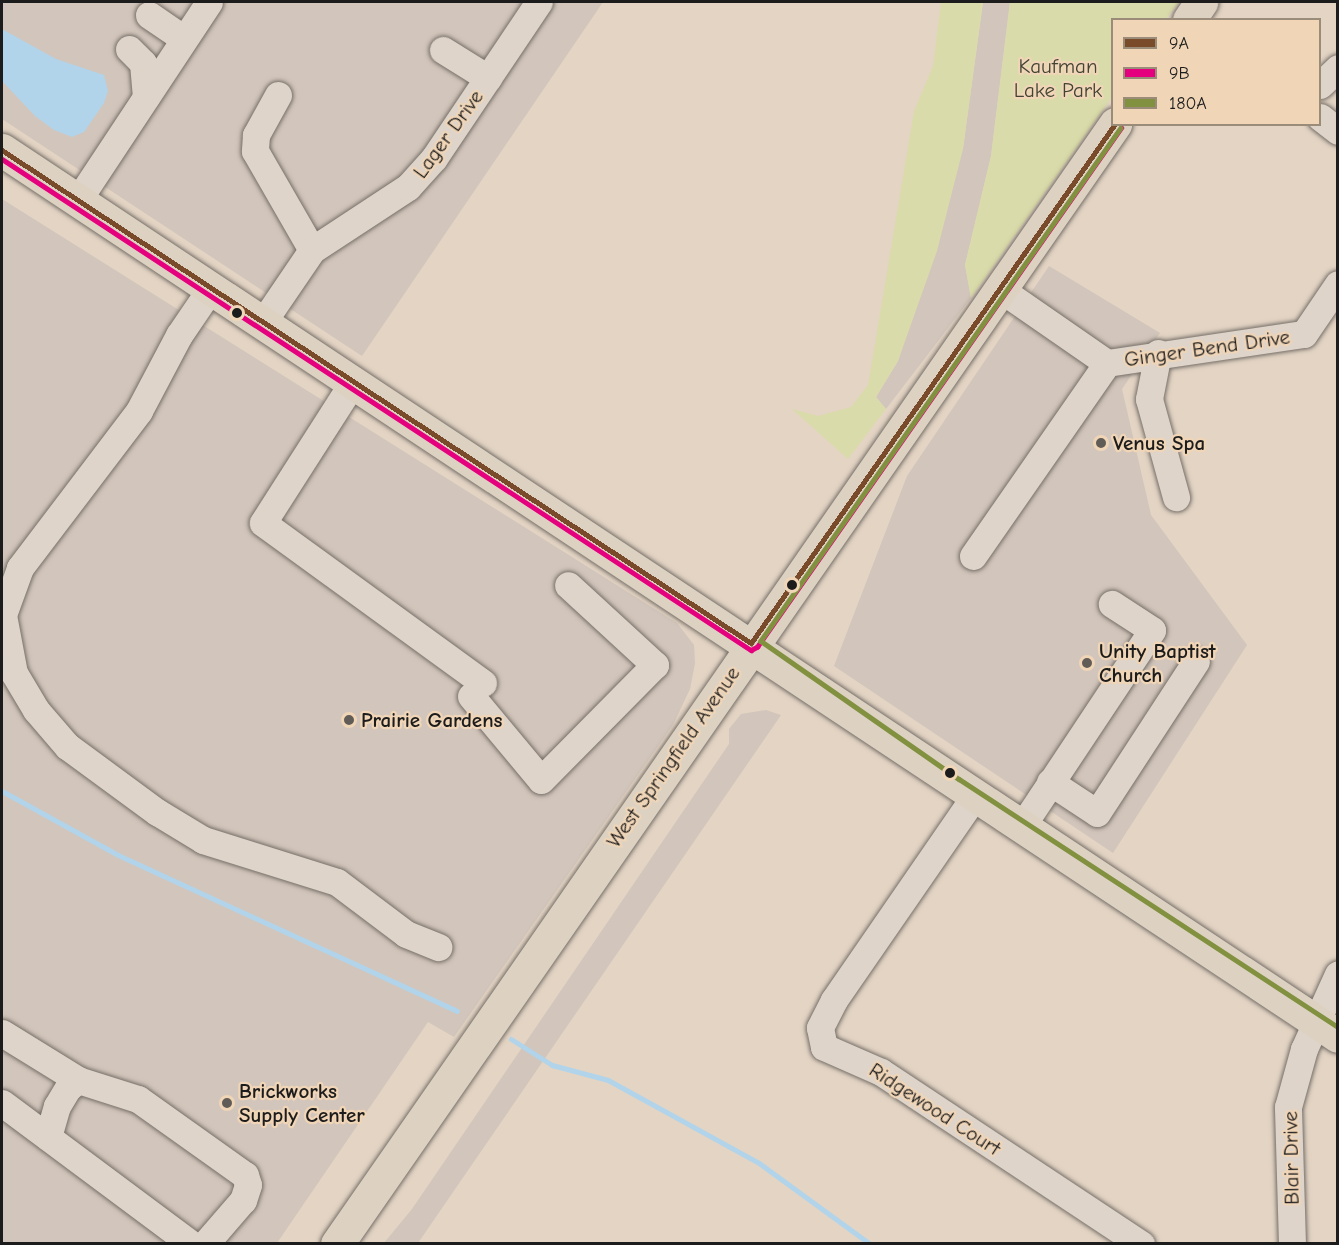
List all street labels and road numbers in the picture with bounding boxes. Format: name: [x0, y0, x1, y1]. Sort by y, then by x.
street label: Lager Drive: [407, 85, 489, 183]
street label: Ginger Bend Drive: [1123, 324, 1291, 372]
street label: West Springfield Avenue: [601, 662, 745, 852]
street label: Ridgewood Court: [865, 1057, 1005, 1161]
street label: Blair Drive: [1278, 1111, 1304, 1205]

